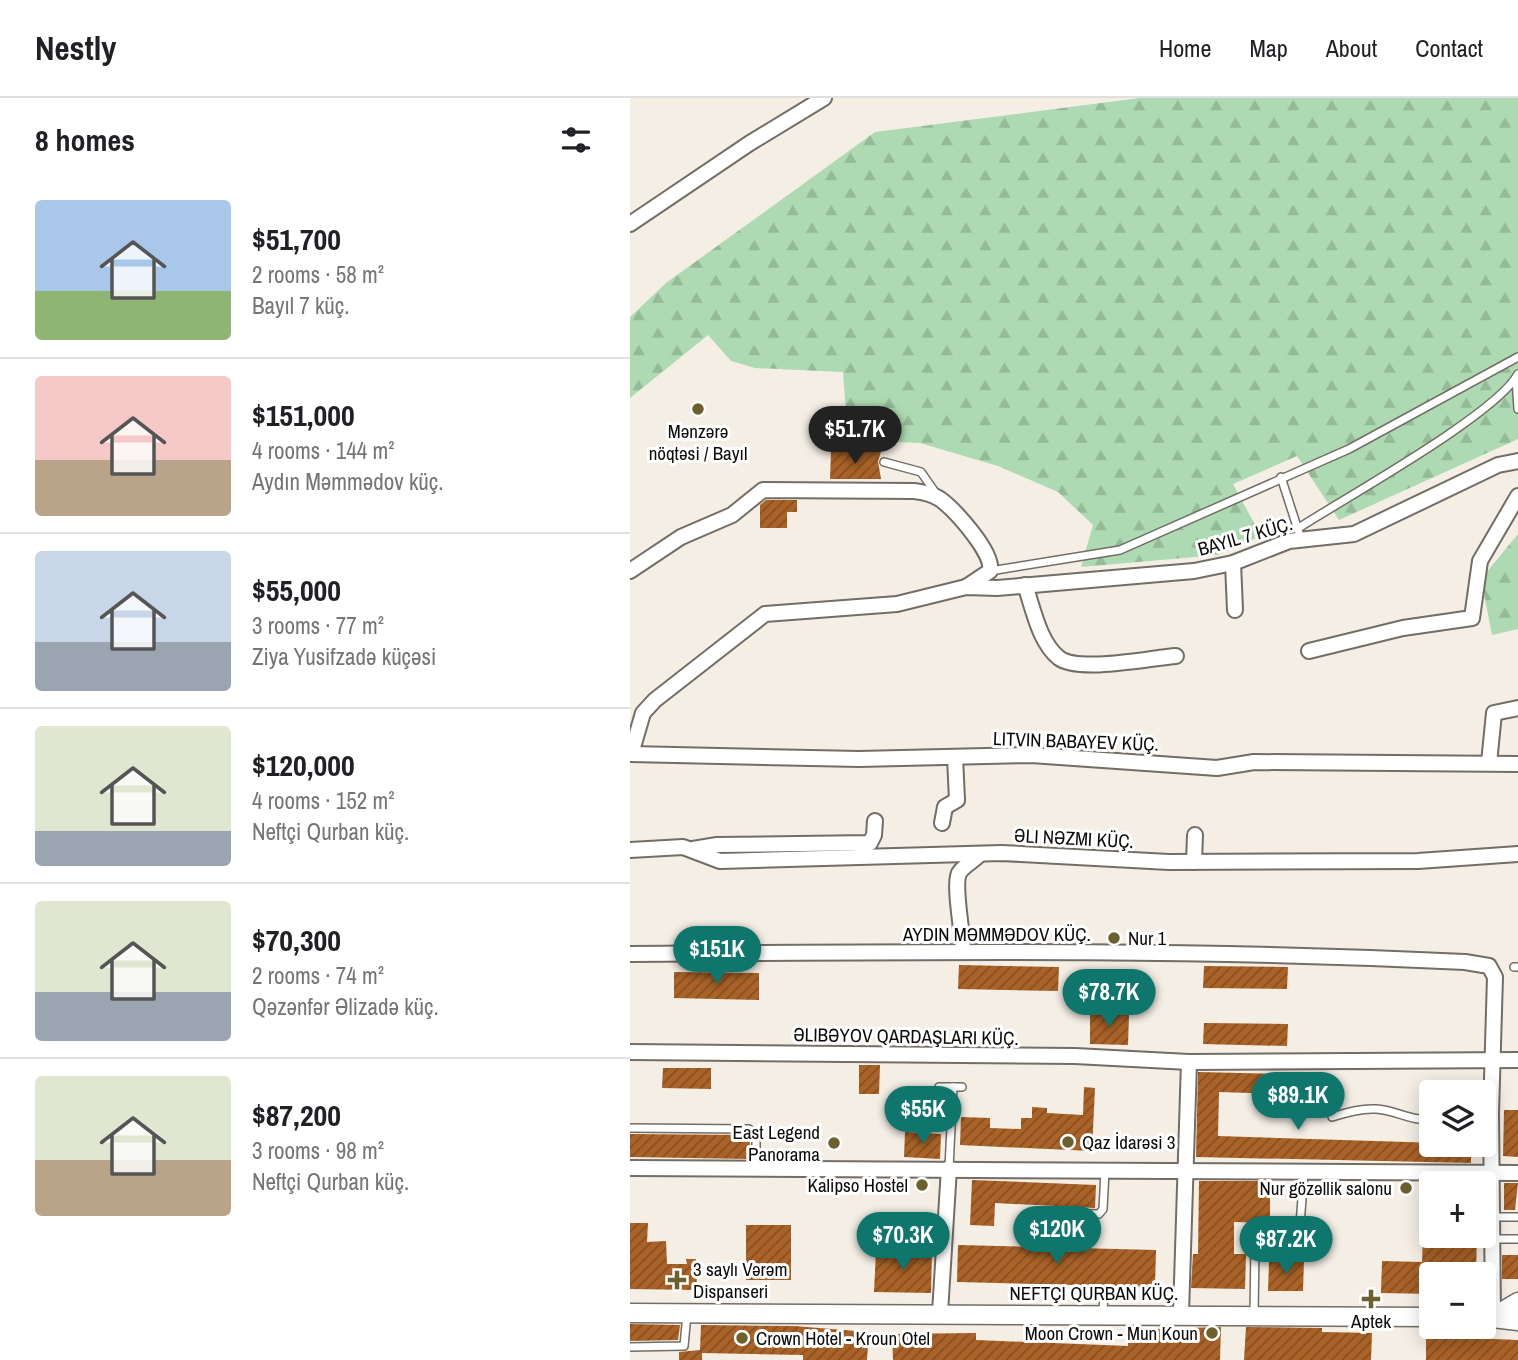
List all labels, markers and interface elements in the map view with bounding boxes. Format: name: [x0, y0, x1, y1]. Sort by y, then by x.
text: Nestly: [35, 26, 116, 70]
text: Home: [1159, 32, 1211, 64]
text: Map: [1249, 32, 1288, 64]
text: About: [1326, 32, 1377, 64]
text: Contact: [1415, 32, 1483, 64]
text: 8 homes: [35, 120, 135, 160]
icon: filters: [557, 121, 595, 159]
text: $51,700: [252, 219, 341, 259]
icon: home: [91, 228, 175, 312]
text: 2 rooms · 58 m²: [252, 259, 384, 290]
text: Bayıl 7 küç.: [252, 290, 350, 321]
text: $151,000: [252, 395, 355, 435]
marker: Mənzərə nöqtəsi / Bayıl: [690, 401, 706, 417]
icon: home: [91, 404, 175, 488]
pin: $51.7K: [798, 406, 912, 466]
text: $51.7K: [825, 413, 885, 444]
place label: Mənzərə nöqtəsi / Bayıl: [649, 418, 747, 466]
text: 4 rooms · 144 m²: [252, 435, 395, 466]
text: Aydın Məmmədov küç.: [252, 466, 444, 497]
street label: BAYIL 7 KÜÇ.: [1195, 510, 1295, 562]
text: $55,000: [252, 570, 341, 610]
icon: home: [91, 579, 175, 663]
text: 3 rooms · 77 m²: [252, 610, 384, 641]
text: Ziya Yusifzadə küçəsi: [252, 641, 436, 672]
street label: LITVIN BABAYEV KÜÇ.: [993, 725, 1159, 757]
text: $120,000: [252, 745, 355, 785]
icon: home: [91, 754, 175, 838]
text: 4 rooms · 152 m²: [252, 785, 395, 816]
text: Neftçi Qurban küç.: [252, 816, 409, 847]
street label: ƏLI NƏZMI KÜÇ.: [1014, 822, 1134, 854]
text: $70,300: [252, 920, 341, 960]
street label: AYDIN MƏMMƏDOV KÜÇ.: [902, 921, 1091, 947]
place label: Nur 1: [1128, 925, 1166, 951]
pin: $151K: [668, 926, 766, 986]
icon: home: [91, 929, 175, 1013]
marker: Nur 1: [1106, 930, 1122, 946]
text: $151K: [689, 933, 745, 964]
text: 2 rooms · 74 m²: [252, 960, 384, 991]
pin: $78.7K: [1052, 970, 1166, 1029]
text: $78.7K: [1079, 976, 1139, 1007]
text: Qəzənfər Əlizadə küç.: [252, 991, 439, 1022]
street label: ƏLIBƏYOV QARDAŞLARI KÜÇ.: [793, 1021, 1019, 1051]
pin: $89.1K: [1241, 1072, 1355, 1132]
text: $89.1K: [1268, 1079, 1328, 1110]
map controls: [1419, 1080, 1496, 1339]
button: layers: [1419, 1080, 1496, 1157]
pin: $55K: [882, 1086, 964, 1146]
text: $55K: [900, 1093, 946, 1124]
text: $87,200: [252, 1095, 341, 1135]
icon: home: [91, 1104, 175, 1188]
place label: East Legend Panorama: [733, 1119, 820, 1167]
place label: Qaz İdarəsi 3: [1082, 1129, 1176, 1155]
marker: Qaz İdarəsi 3: [1060, 1134, 1076, 1150]
text: 3 rooms · 98 m²: [252, 1135, 384, 1166]
marker: East Legend Panorama: [826, 1135, 842, 1151]
text: Neftçi Qurban küç.: [252, 1166, 409, 1197]
button: +: [1419, 1171, 1496, 1248]
place label: Kalipso Hostel: [808, 1172, 908, 1198]
place label: Nur gözəllik salonu: [1260, 1175, 1392, 1201]
marker: Kalipso Hostel: [914, 1177, 930, 1193]
marker: Nur gözəllik salonu: [1398, 1180, 1414, 1196]
pin: $120K: [1008, 1206, 1106, 1266]
pin: $70.3K: [846, 1212, 960, 1272]
text: $120K: [1029, 1213, 1085, 1244]
pin: $87.2K: [1229, 1216, 1343, 1276]
text: $70.3K: [873, 1219, 933, 1250]
text: $87.2K: [1256, 1223, 1316, 1254]
place label: 3 saylı Vərəm Dispanseri: [693, 1256, 787, 1304]
button: −: [1419, 1262, 1496, 1339]
marker: 3 saylı Vərəm Dispanseri: [667, 1270, 687, 1290]
street label: NEFTÇI QURBAN KÜÇ.: [1010, 1280, 1178, 1306]
marker: Aptek: [1363, 1291, 1379, 1307]
place label: Aptek: [1350, 1308, 1391, 1334]
place label: Moon Crown - Mun Koun: [1025, 1320, 1198, 1346]
place label: Crown Hotel - Kroun Otel: [756, 1325, 930, 1351]
marker: Moon Crown - Mun Koun: [1204, 1325, 1220, 1341]
marker: Crown Hotel - Kroun Otel: [734, 1330, 750, 1346]

